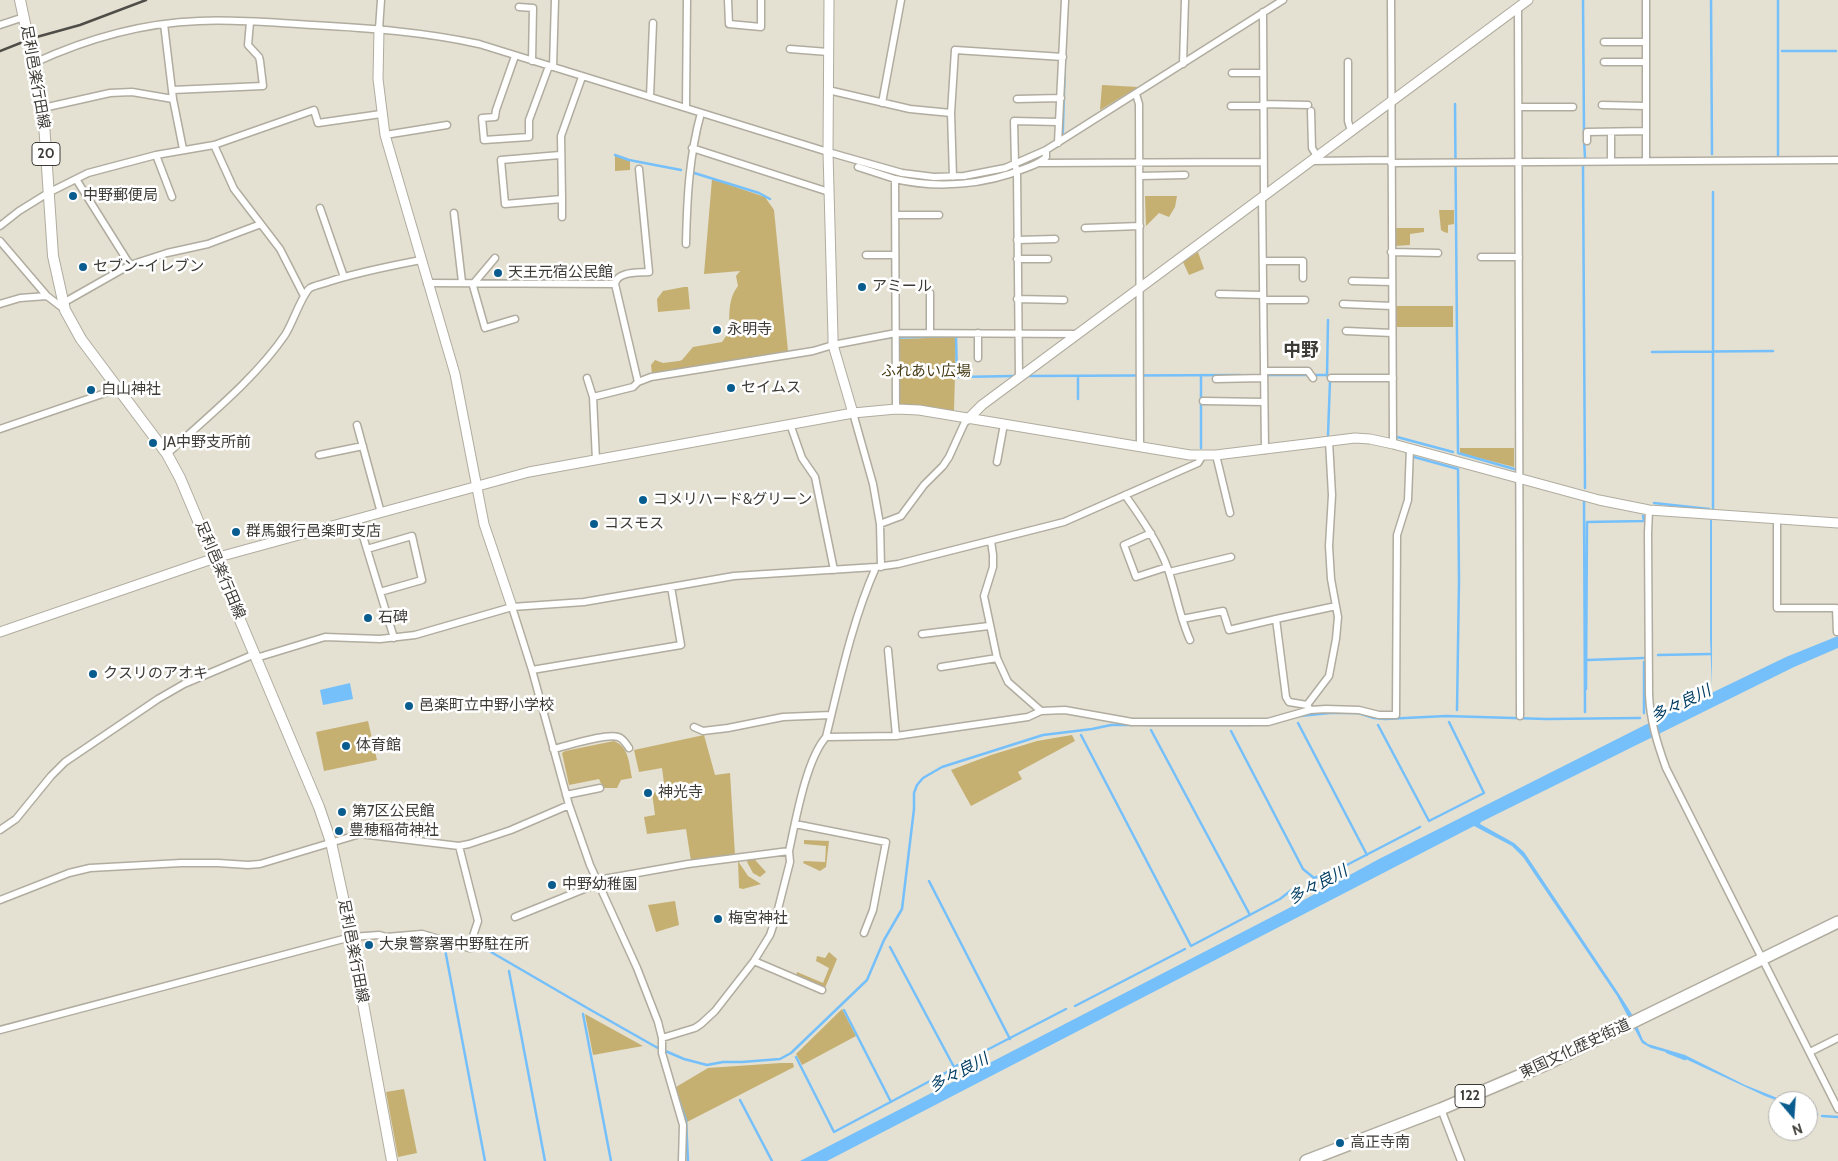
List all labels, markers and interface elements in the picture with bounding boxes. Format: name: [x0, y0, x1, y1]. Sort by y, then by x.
street label: 足利邑楽行田線: [17, 24, 53, 130]
road number: 20: [32, 142, 60, 166]
place label: 中野郵便局: [83, 187, 158, 205]
marker: 中野郵便局: [67, 190, 79, 202]
place label: セブン-イレブン: [93, 258, 204, 276]
marker: セブン-イレブン: [77, 261, 89, 273]
place label: 天王元宿公民館: [508, 264, 613, 282]
marker: 天王元宿公民館: [492, 267, 504, 279]
place label: アミール: [872, 278, 932, 296]
marker: アミール: [856, 281, 868, 293]
place label: 永明寺: [727, 321, 772, 339]
marker: 永明寺: [711, 324, 723, 336]
district label: 中野: [1283, 340, 1319, 362]
park label: ふれあい広場: [881, 363, 971, 381]
place label: セイムス: [741, 379, 801, 397]
place label: 白山神社: [101, 381, 161, 399]
marker: セイムス: [725, 382, 737, 394]
marker: 白山神社: [85, 384, 97, 396]
place label: JA中野支所前: [163, 434, 251, 452]
marker: JA中野支所前: [147, 437, 159, 449]
place label: コメリハード&グリーン: [653, 491, 812, 509]
marker: コメリハード&グリーン: [637, 494, 649, 506]
place label: コスモス: [604, 515, 664, 533]
street label: 足利邑楽行田線: [191, 518, 249, 622]
marker: コスモス: [588, 518, 600, 530]
place label: 群馬銀行邑楽町支店: [246, 523, 381, 541]
marker: 群馬銀行邑楽町支店: [230, 526, 242, 538]
place label: 石碑: [378, 609, 408, 627]
marker: 石碑: [362, 612, 374, 624]
place label: クスリのアオキ: [103, 665, 208, 683]
marker: クスリのアオキ: [87, 668, 99, 680]
water label: 多々良川: [1648, 681, 1714, 727]
place label: 邑楽町立中野小学校: [419, 697, 554, 715]
marker: 邑楽町立中野小学校: [403, 700, 415, 712]
place label: 体育館: [356, 737, 401, 755]
marker: 体育館: [340, 740, 352, 752]
place label: 神光寺: [658, 784, 703, 802]
marker: 神光寺: [642, 787, 654, 799]
place label: 第7区公民館: [352, 803, 435, 821]
marker: 第7区公民館: [336, 806, 348, 818]
place label: 豊穂稲荷神社: [349, 822, 439, 840]
marker: 豊穂稲荷神社: [333, 825, 345, 837]
water label: 多々良川: [1285, 862, 1351, 908]
place label: 中野幼稚園: [562, 876, 637, 894]
marker: 中野幼稚園: [546, 879, 558, 891]
street label: 足利邑楽行田線: [334, 898, 372, 1004]
place label: 梅宮神社: [728, 910, 788, 928]
marker: 梅宮神社: [712, 913, 724, 925]
place label: 大泉警察署中野駐在所: [379, 936, 529, 954]
marker: 大泉警察署中野駐在所: [363, 939, 375, 951]
street label: 東国文化歴史街道: [1517, 1015, 1633, 1083]
water label: 多々良川: [926, 1050, 992, 1096]
road number: 122: [1455, 1084, 1485, 1108]
north arrow: [1768, 1091, 1818, 1141]
text: N: [1790, 1119, 1805, 1139]
place label: 高正寺南: [1350, 1134, 1410, 1152]
marker: 高正寺南: [1334, 1137, 1346, 1149]

